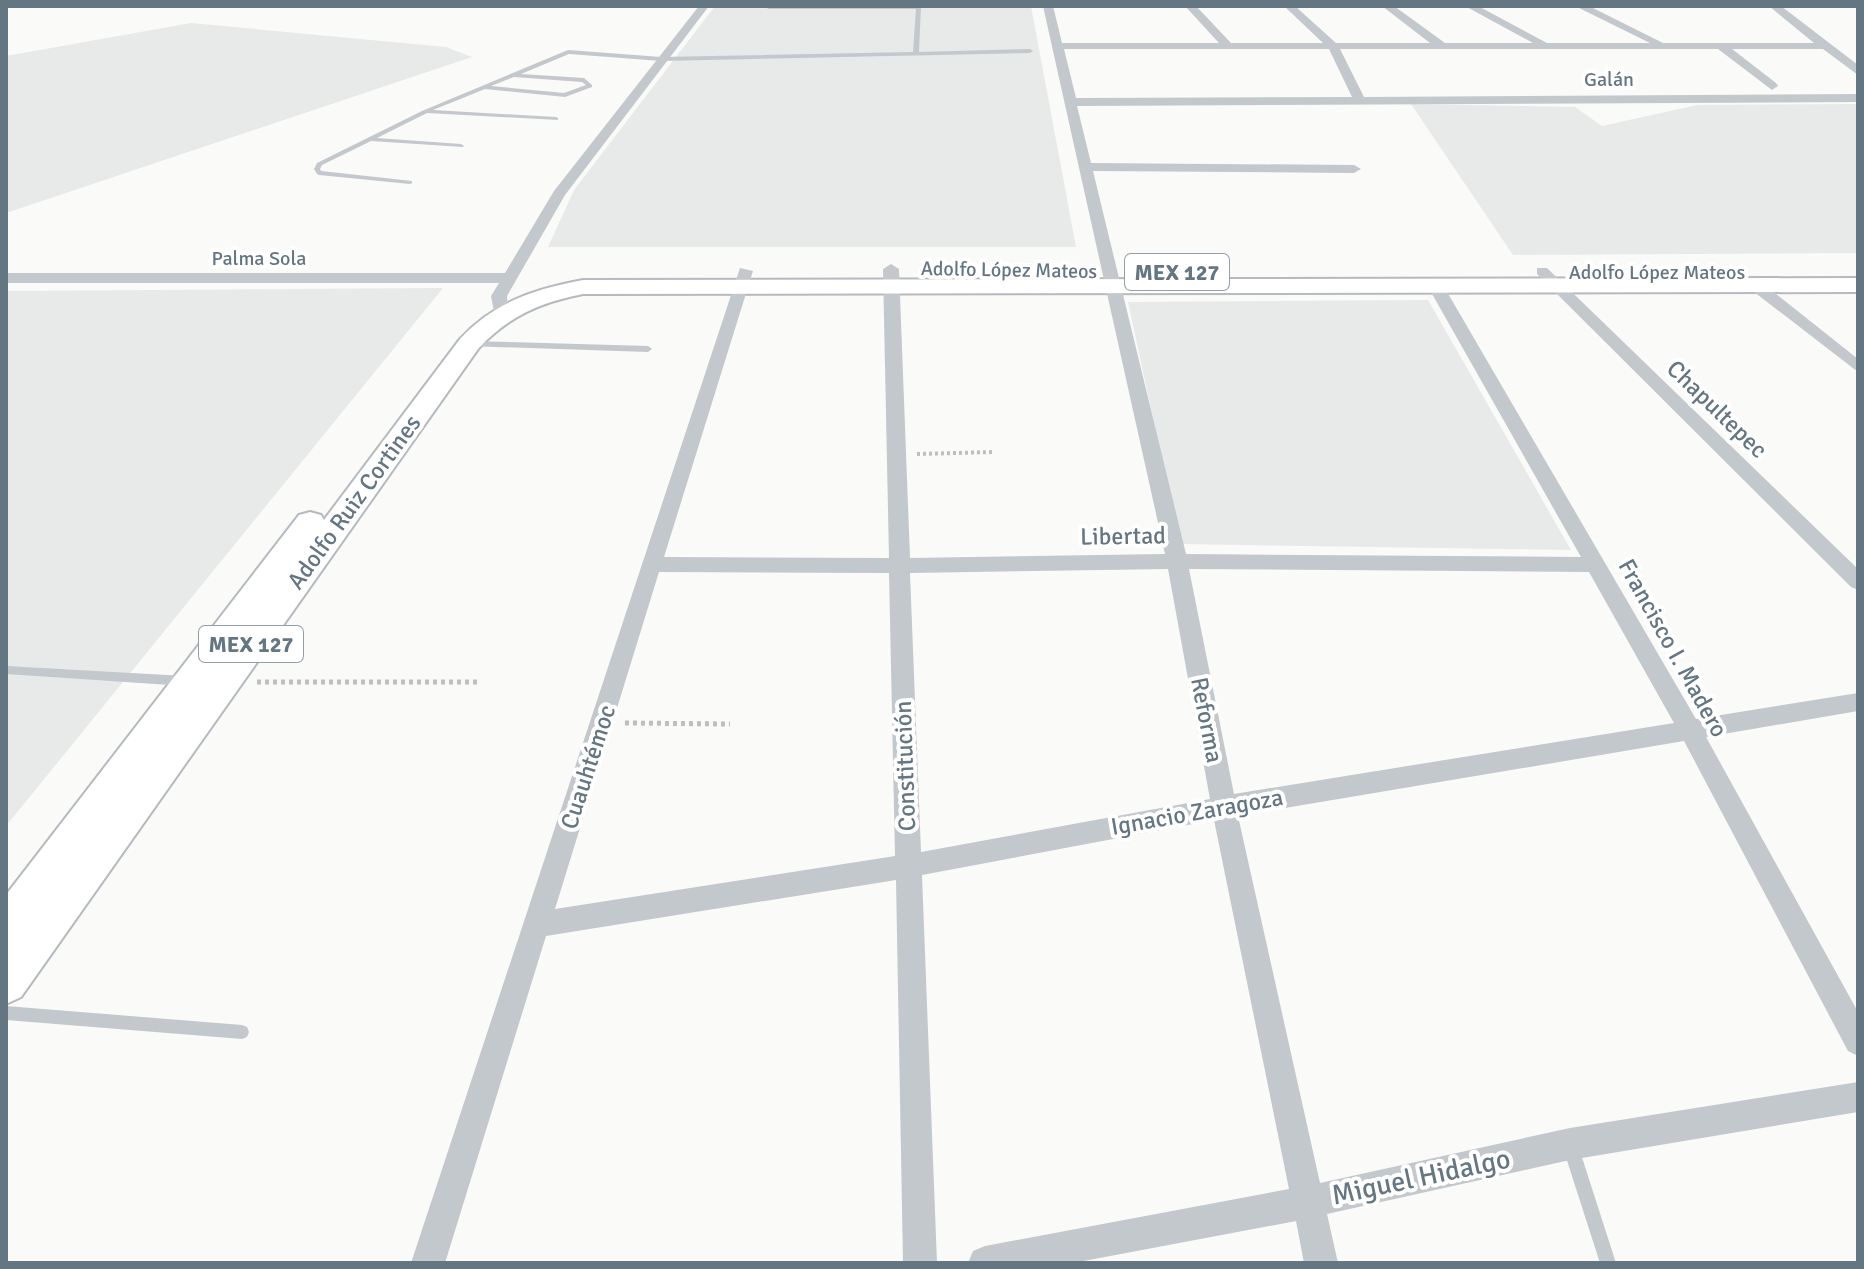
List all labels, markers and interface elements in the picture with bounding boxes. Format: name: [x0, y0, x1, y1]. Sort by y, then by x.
street label: Galán: [1584, 67, 1634, 92]
street label: Palma Sola: [212, 246, 306, 271]
road number: MEX 127: [1125, 254, 1229, 290]
street label: Adolfo López Mateos: [921, 256, 1098, 284]
street label: Adolfo López Mateos: [1569, 260, 1745, 285]
street label: Chapultepec: [1660, 354, 1774, 464]
street label: Adolfo Ruiz Cortines: [281, 409, 427, 595]
street label: Libertad: [1080, 520, 1166, 552]
street label: Francisco I. Madero: [1612, 554, 1734, 742]
road number: MEX 127: [199, 626, 303, 662]
street label: Reforma: [1184, 675, 1230, 765]
street label: Constitución: [888, 700, 922, 832]
street label: Cuauhtémoc: [554, 701, 622, 833]
street label: Ignacio Zaragoza: [1109, 782, 1285, 842]
street label: Miguel Hidalgo: [1329, 1142, 1513, 1212]

